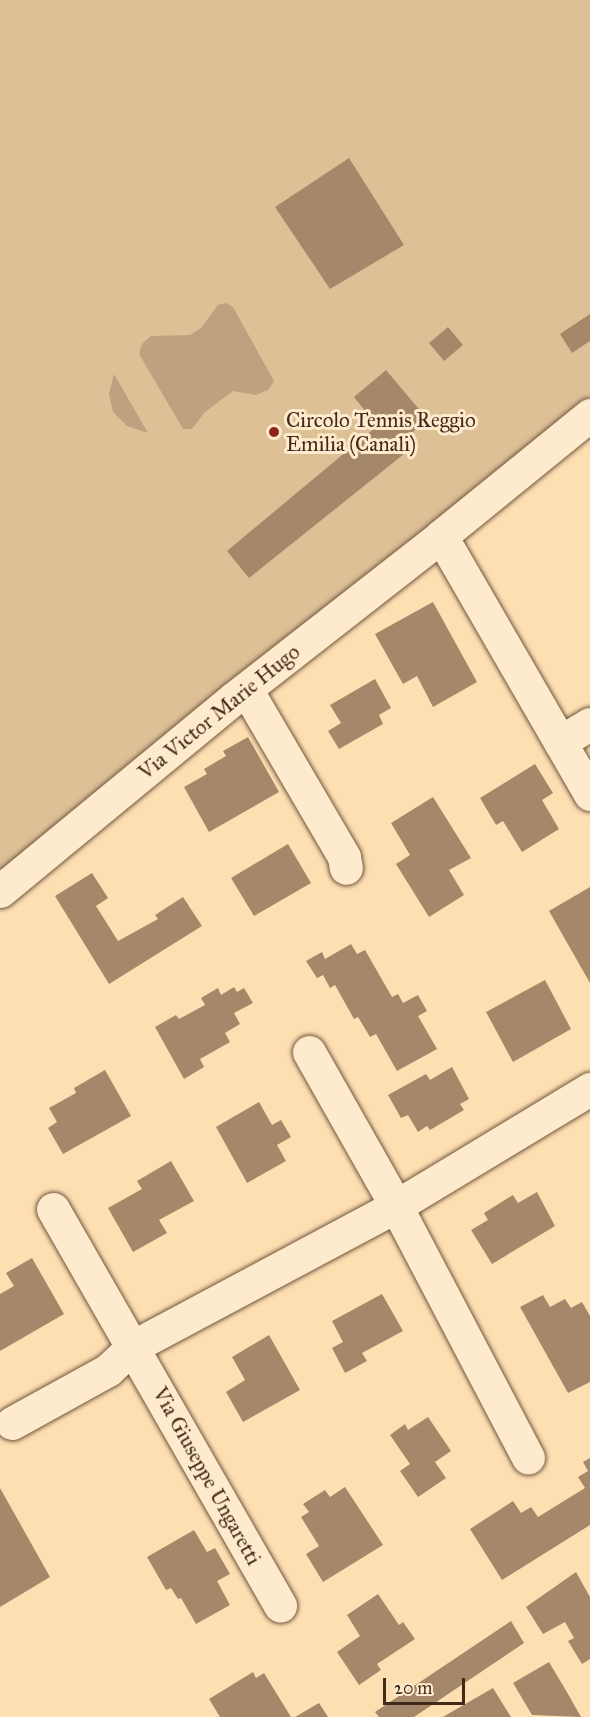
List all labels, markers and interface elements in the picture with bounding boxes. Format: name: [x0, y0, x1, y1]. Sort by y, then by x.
place label: Circolo Tennis Reggio Emilia (Canali): [286, 407, 476, 457]
marker: Circolo Tennis Reggio Emilia (Canali): [267, 425, 281, 439]
street label: Via Victor Marie Hugo: [133, 639, 305, 785]
street label: Via Giuseppe Ungaretti: [148, 1382, 266, 1570]
scale bar: [386, 1666, 468, 1704]
text: 20 m: [394, 1677, 432, 1699]

